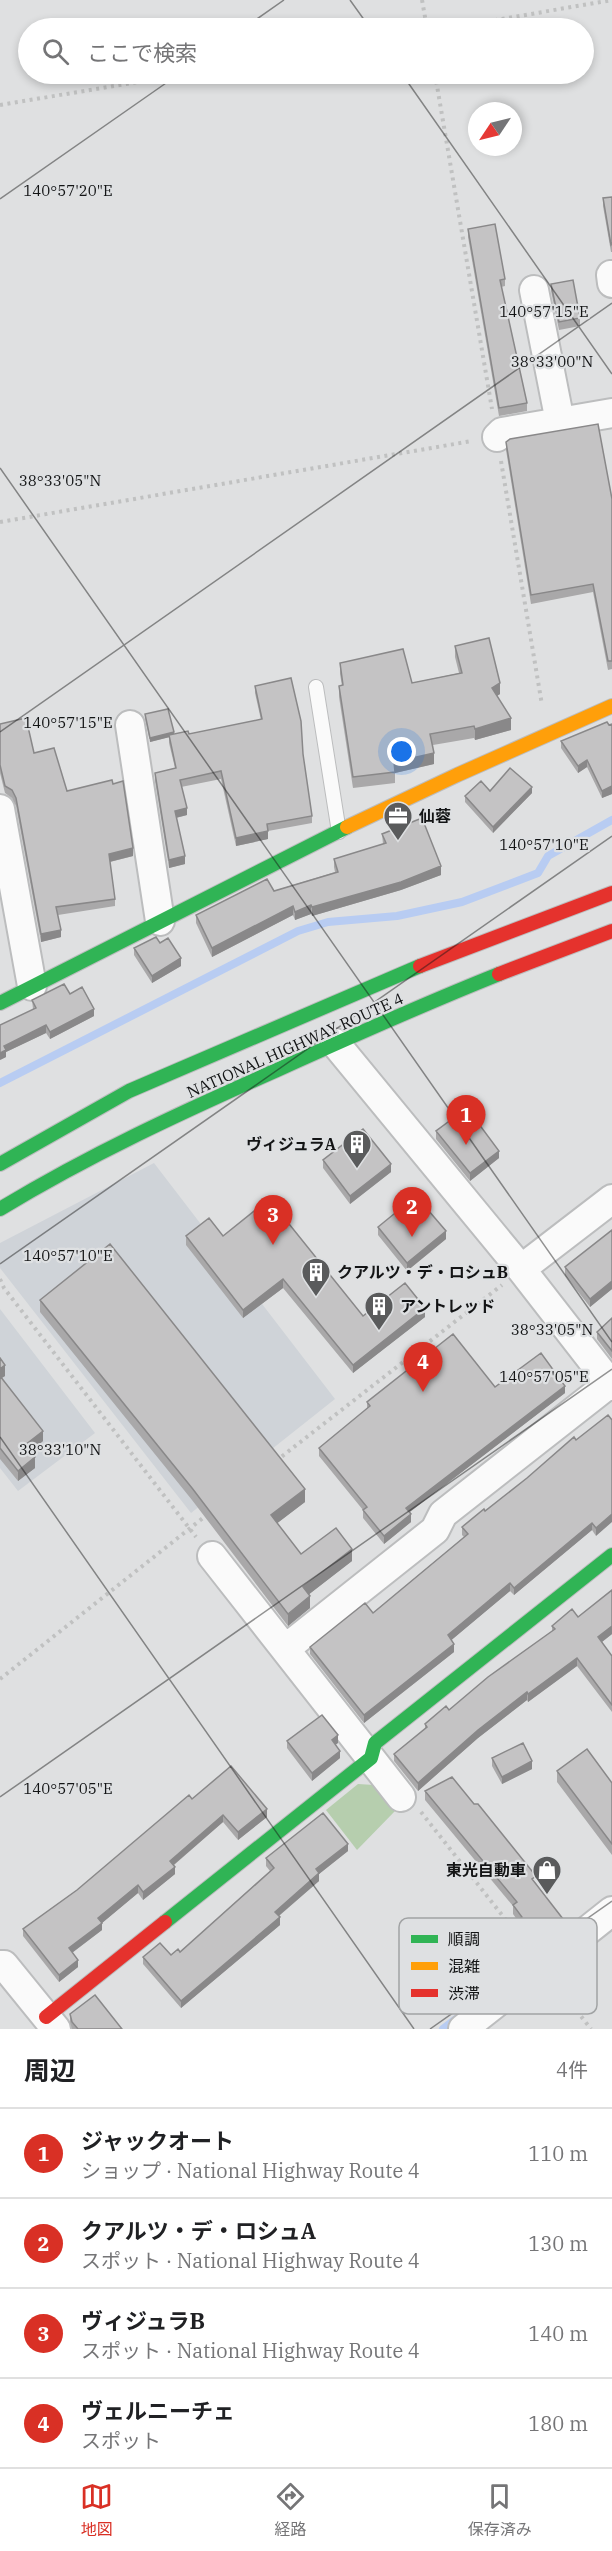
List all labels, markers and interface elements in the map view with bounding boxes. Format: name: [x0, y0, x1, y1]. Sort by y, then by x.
search box: [18, 18, 594, 84]
icon: search: [39, 35, 72, 68]
text: ここで検索: [87, 38, 197, 67]
north arrow: [468, 102, 522, 156]
text: 140°57'20"E: [23, 181, 113, 200]
text: 140°57'15"E: [499, 302, 589, 321]
text: 38°33'00"N: [511, 352, 593, 371]
text: 38°33'05"N: [19, 471, 101, 490]
text: 140°57'15"E: [23, 713, 113, 732]
your location: [387, 737, 416, 766]
office icon: 仙蓉: [382, 800, 414, 842]
place label: 仙蓉: [418, 806, 451, 826]
text: 140°57'10"E: [499, 835, 589, 854]
street label: NATIONAL HIGHWAY ROUTE 4: [183, 988, 407, 1102]
pin: 1: [446, 1096, 486, 1145]
building icon: ヴィジュラA: [341, 1128, 373, 1170]
place label: ヴィジュラA: [246, 1134, 336, 1154]
pin: 2: [392, 1188, 432, 1237]
pin: 3: [254, 1196, 292, 1245]
text: 140°57'10"E: [23, 1246, 113, 1265]
building icon: クアルツ・デ・ロシュB: [300, 1256, 332, 1298]
place label: クアルツ・デ・ロシュB: [337, 1262, 508, 1282]
building icon: アントレッド: [363, 1290, 395, 1332]
place label: アントレッド: [400, 1296, 495, 1316]
text: 38°33'05"N: [511, 1320, 593, 1339]
pin: 4: [404, 1342, 442, 1392]
text: 140°57'05"E: [499, 1367, 589, 1386]
text: 38°33'10"N: [19, 1440, 101, 1459]
text: 140°57'05"E: [23, 1779, 113, 1798]
shop icon: 東光自動車: [531, 1854, 563, 1896]
place label: 東光自動車: [446, 1860, 526, 1880]
legend: [399, 1918, 597, 2014]
text: 順調: [448, 1929, 480, 1949]
text: 混雑: [448, 1956, 480, 1976]
text: 渋滞: [448, 1983, 480, 2003]
text: 周辺: [24, 2053, 76, 2087]
text: 4件: [556, 2056, 588, 2083]
text: ジャックオート: [81, 2126, 234, 2155]
text: 1: [38, 2140, 50, 2167]
text: 110 m: [528, 2140, 588, 2167]
text: ショップ · National Highway Route 4: [81, 2157, 420, 2184]
text: クアルツ・デ・ロシュA: [81, 2216, 316, 2245]
text: 2: [38, 2230, 50, 2257]
text: 130 m: [528, 2230, 588, 2257]
text: スポット · National Highway Route 4: [81, 2247, 420, 2274]
text: ヴィジュラB: [81, 2306, 205, 2335]
text: 3: [38, 2320, 50, 2347]
text: 140 m: [528, 2320, 588, 2347]
text: スポット · National Highway Route 4: [81, 2337, 420, 2364]
text: ヴェルニーチェ: [81, 2396, 235, 2425]
text: 4: [38, 2410, 50, 2437]
text: 180 m: [528, 2410, 588, 2437]
text: スポット: [81, 2427, 161, 2454]
tab: 地図: [80, 2480, 113, 2540]
tab: 経路: [274, 2480, 307, 2540]
tab: 保存済み: [468, 2480, 532, 2540]

